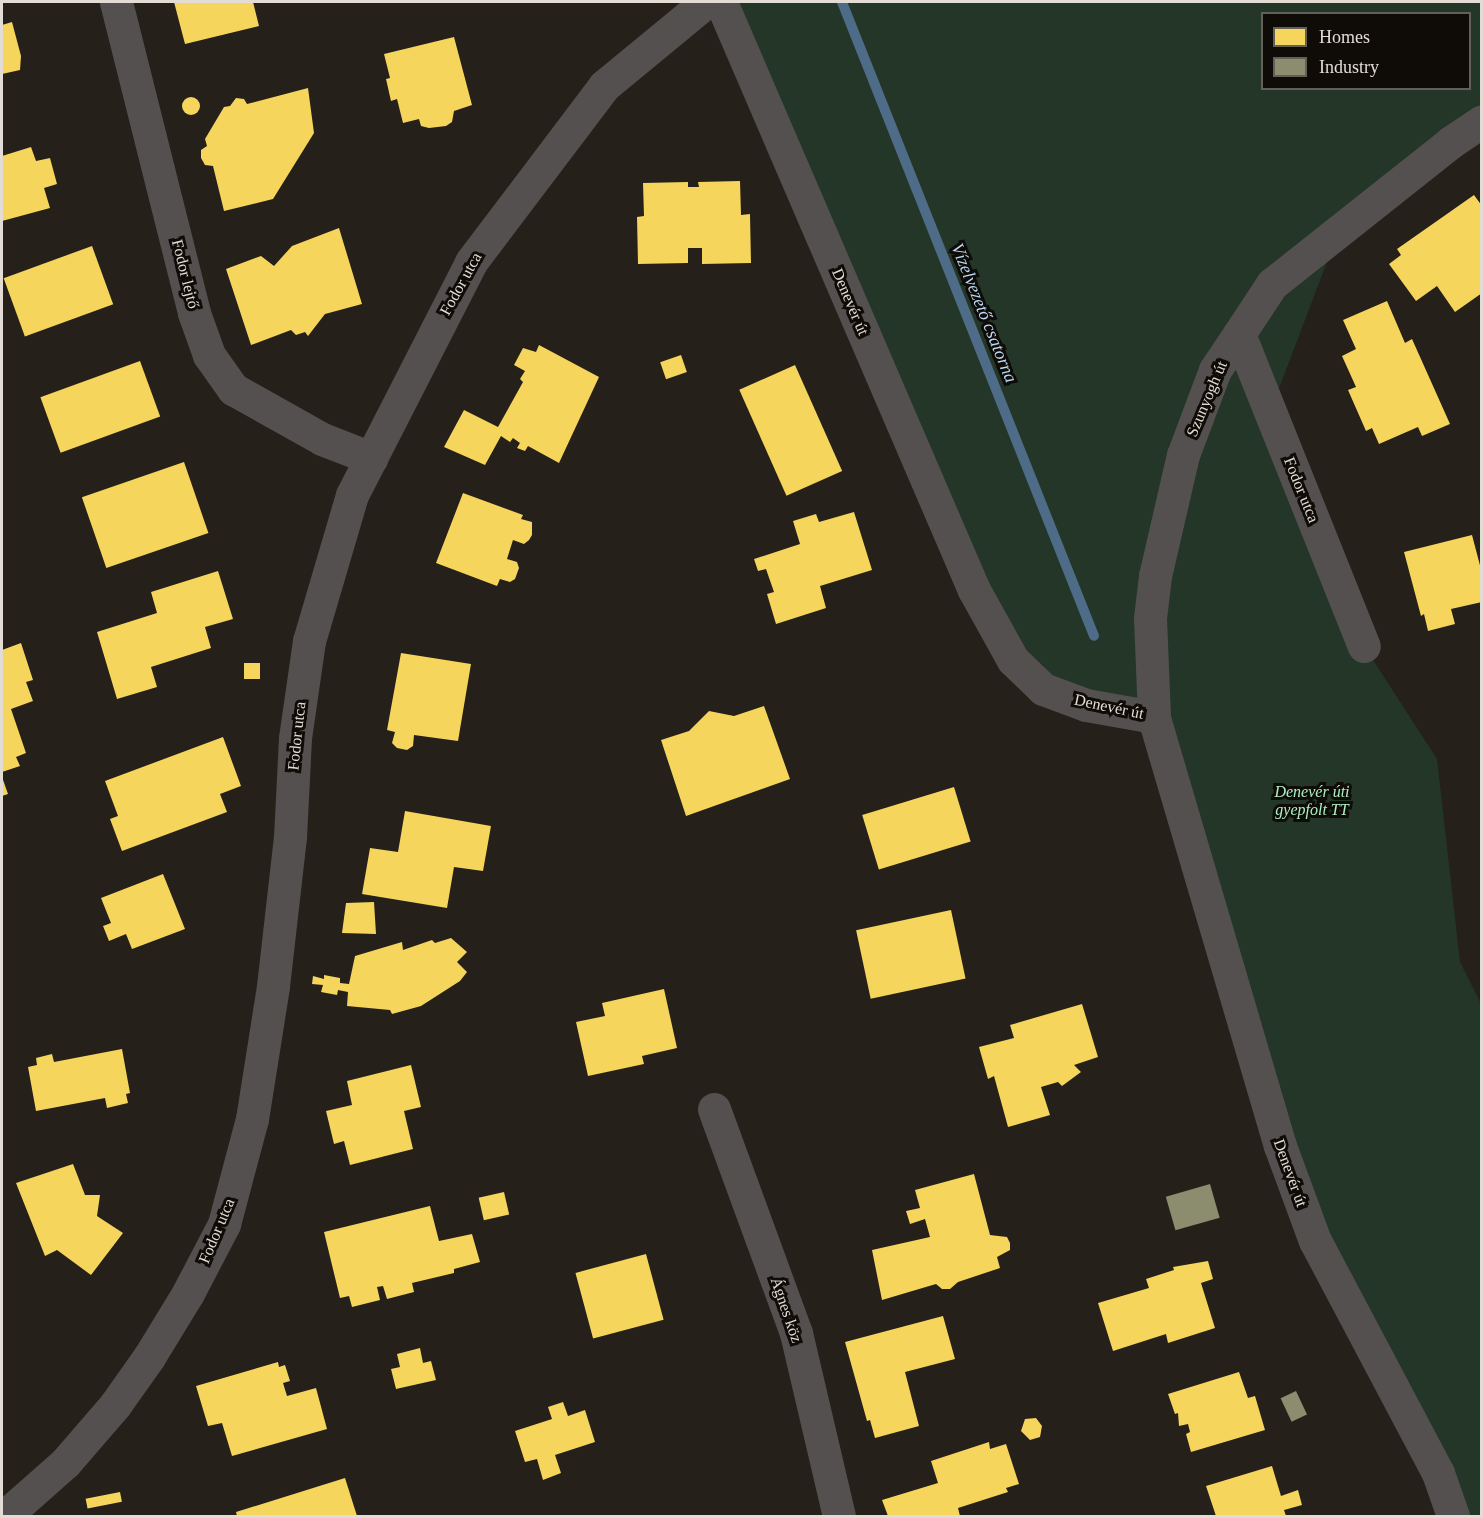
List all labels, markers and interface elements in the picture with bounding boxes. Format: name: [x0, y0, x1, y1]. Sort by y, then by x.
legend: [1261, 12, 1471, 90]
text: Homes: [1319, 27, 1370, 47]
text: Industry: [1319, 57, 1379, 77]
street label: Fodor lejtő: [167, 237, 203, 311]
water label: Vízelvezető csatorna: [946, 240, 1022, 386]
street label: Fodor utca: [436, 249, 486, 319]
street label: Denevér út: [827, 266, 873, 338]
street label: Szunyogh út: [1182, 358, 1232, 440]
street label: Fodor utca: [1279, 454, 1323, 526]
street label: Denevér út: [1072, 690, 1146, 724]
street label: Fodor utca: [284, 701, 310, 771]
park label: Denevér úti gyepfolt TT: [1274, 782, 1350, 820]
street label: Denevér út: [1269, 1137, 1311, 1209]
street label: Fodor utca: [195, 1196, 239, 1266]
street label: Ágnes köz: [766, 1275, 806, 1345]

